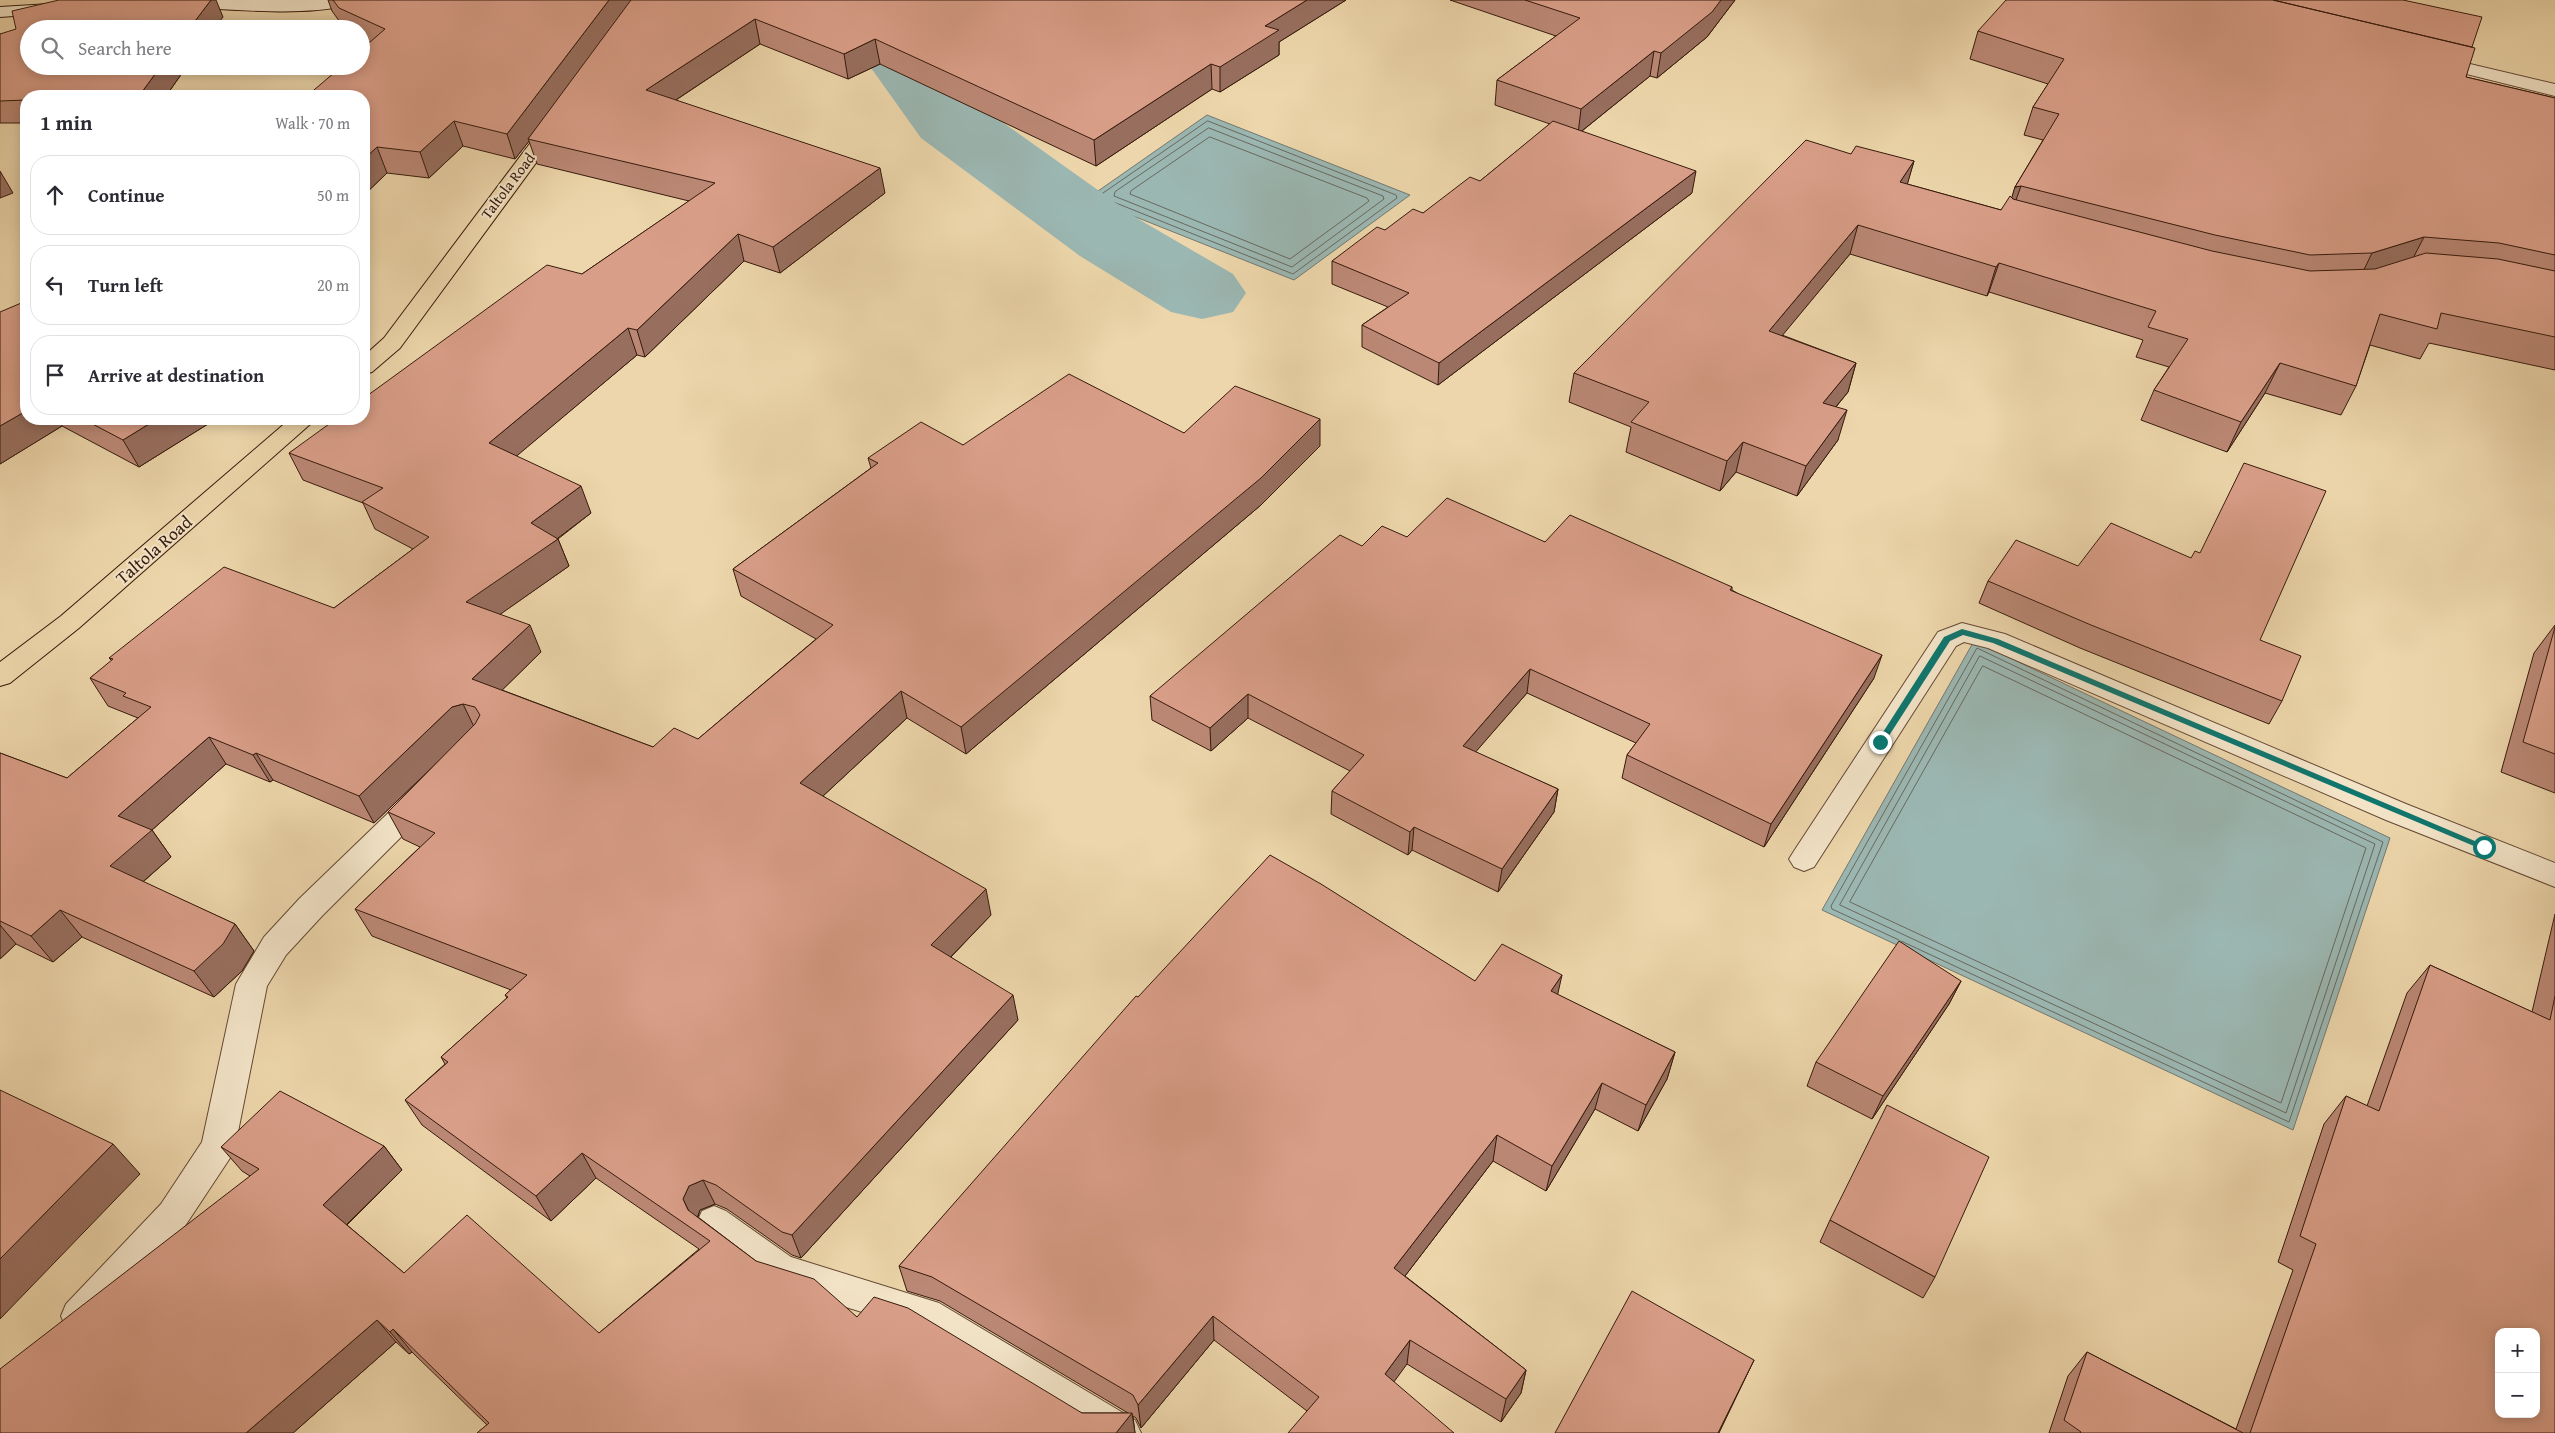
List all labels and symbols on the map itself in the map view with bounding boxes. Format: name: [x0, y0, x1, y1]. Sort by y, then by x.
street label: Taltola Road: [476, 148, 539, 223]
street label: Taltola Road: [109, 508, 198, 591]
route end: [1869, 731, 1892, 754]
route start: [2473, 836, 2496, 859]

